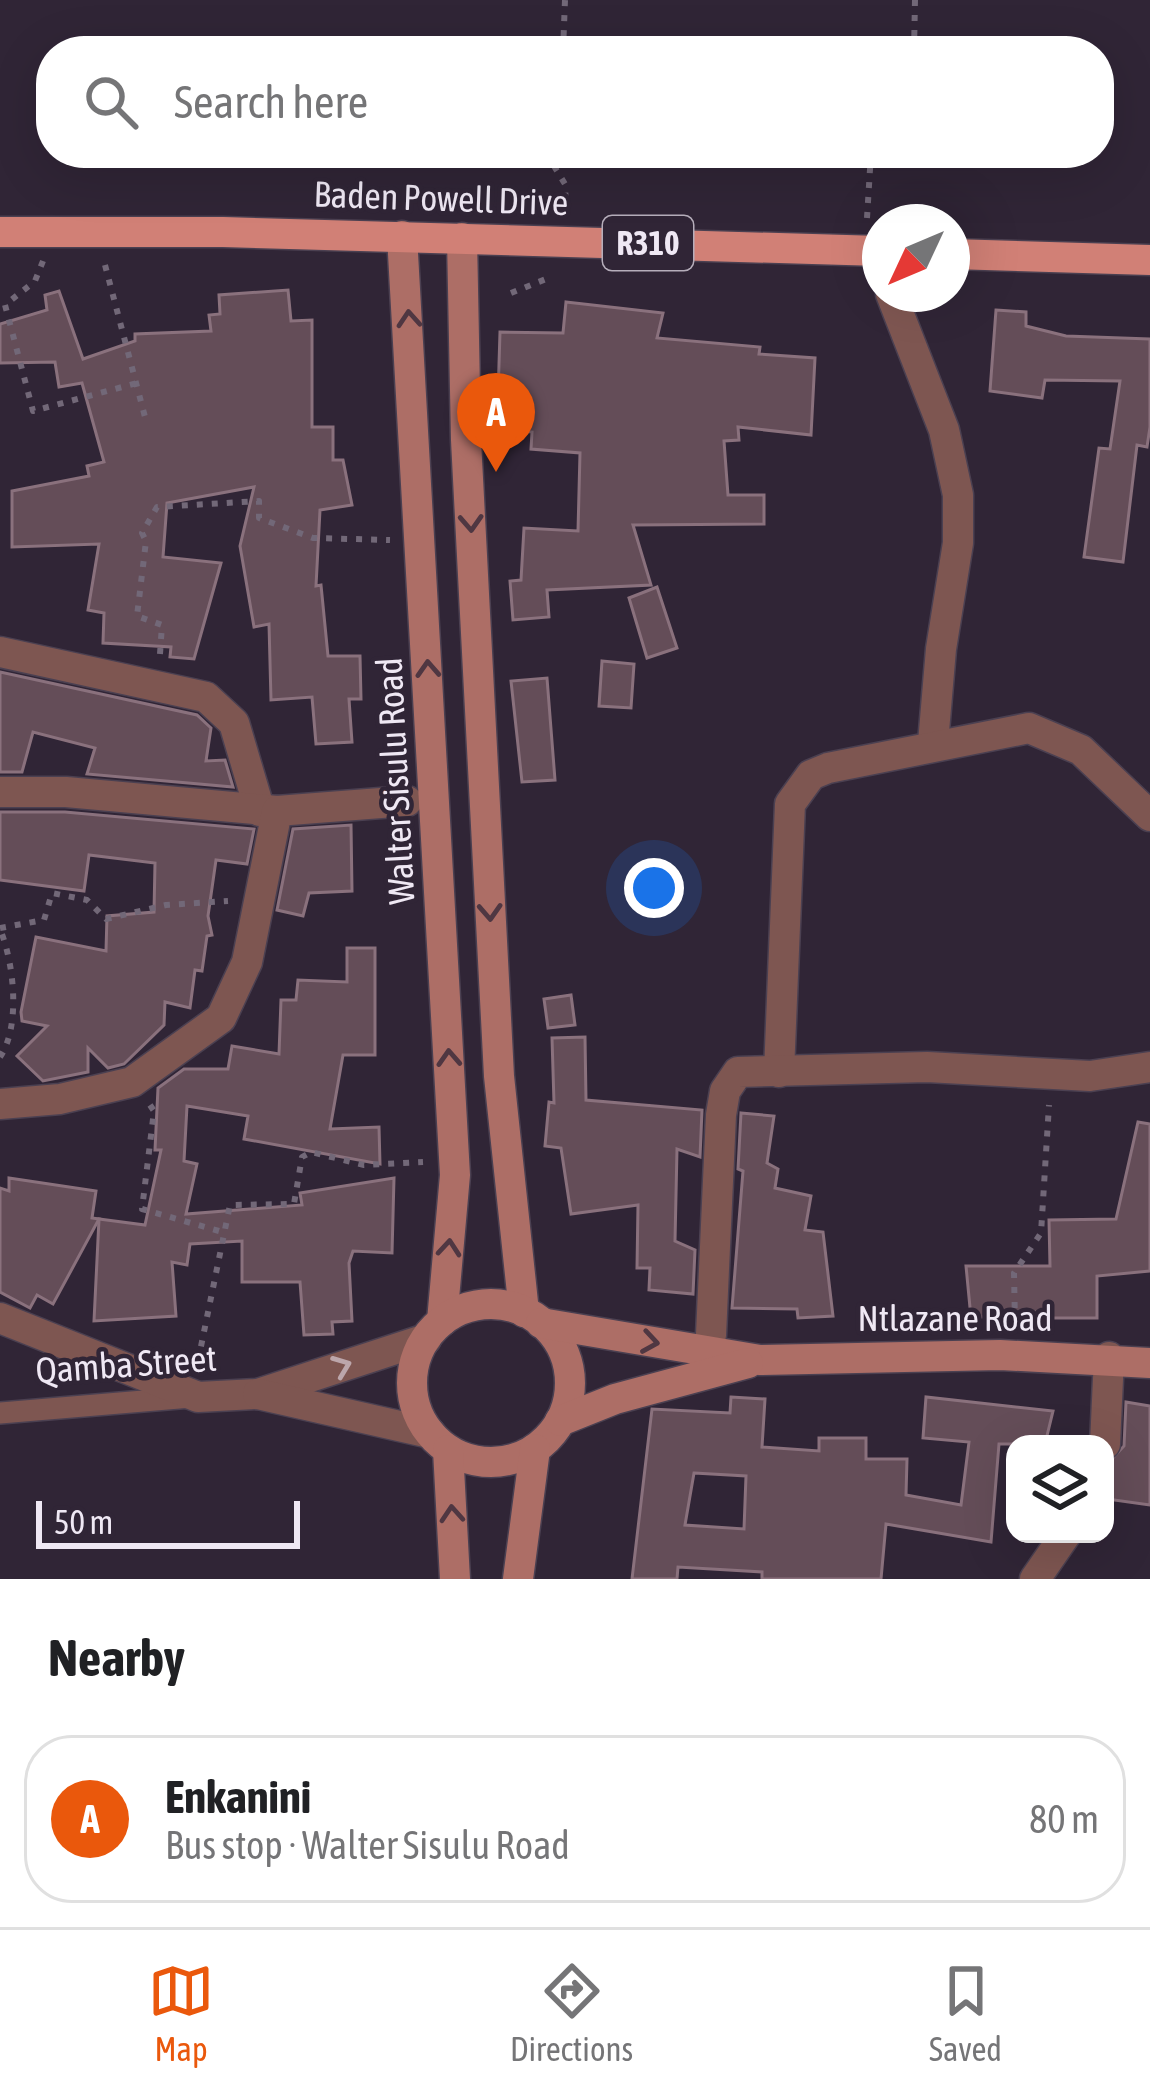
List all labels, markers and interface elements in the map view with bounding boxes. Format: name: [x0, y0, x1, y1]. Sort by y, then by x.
search box: [36, 36, 1114, 168]
icon: search: [78, 69, 144, 135]
text: Search here: [174, 76, 368, 128]
street label: Baden Powell Drive: [313, 173, 569, 223]
north arrow: [862, 204, 970, 312]
road number: R310: [603, 216, 693, 270]
one-way arrow: [396, 310, 422, 328]
pin: A: [457, 373, 535, 472]
one-way arrow: [457, 514, 483, 533]
street label: Walter Sisulu Road: [368, 656, 422, 906]
one-way arrow: [416, 659, 442, 678]
your location: [624, 858, 684, 918]
one-way arrow: [477, 903, 503, 922]
one-way arrow: [436, 1048, 462, 1067]
one-way arrow: [436, 1238, 461, 1257]
street label: Ntlazane Road: [857, 1297, 1053, 1339]
one-way arrow: [640, 1328, 660, 1354]
street label: Qamba Street: [34, 1337, 218, 1391]
one-way arrow: [330, 1356, 351, 1380]
map controls: [1006, 1435, 1114, 1543]
button: layers: [1006, 1435, 1114, 1543]
scale bar: [36, 1495, 300, 1548]
text: 50 m: [54, 1503, 113, 1541]
one-way arrow: [440, 1504, 466, 1523]
text: Nearby: [48, 1628, 185, 1687]
text: Enkanini: [165, 1771, 311, 1823]
text: A: [80, 1797, 100, 1841]
text: 80 m: [1029, 1797, 1099, 1841]
text: Bus stop · Walter Sisulu Road: [165, 1823, 570, 1867]
tab: Map: [148, 1958, 214, 2068]
tab: Directions: [510, 1958, 633, 2068]
tab: Saved: [929, 1958, 1002, 2068]

